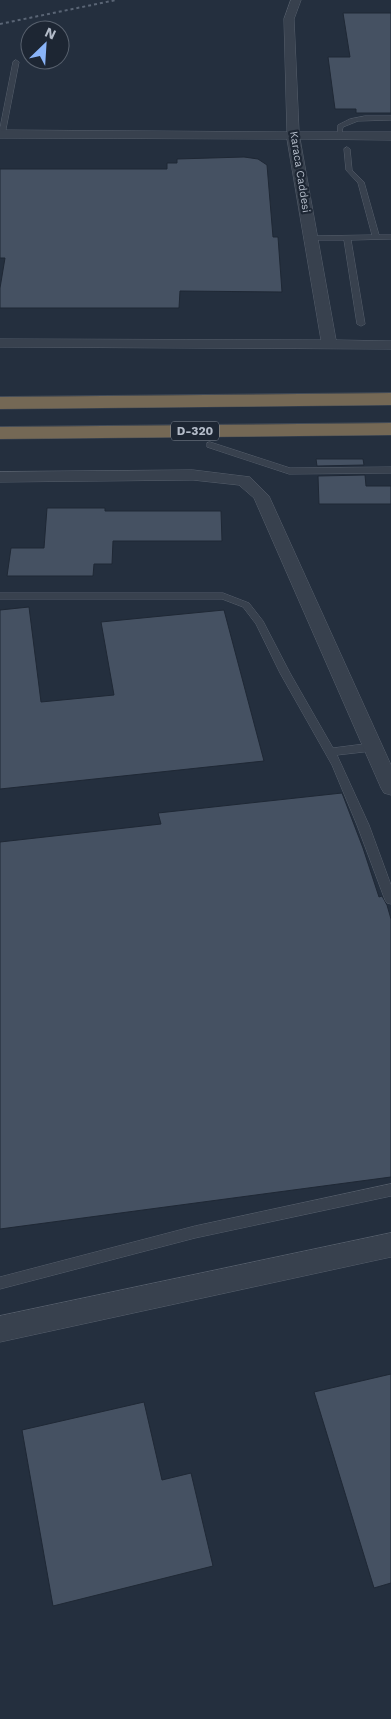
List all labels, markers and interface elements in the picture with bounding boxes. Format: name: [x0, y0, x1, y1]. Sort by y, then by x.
north arrow: [20, 20, 70, 70]
text: N: [42, 24, 59, 43]
street label: Karaca Caddesi: [287, 130, 313, 214]
road number: D-320: [171, 422, 219, 441]

